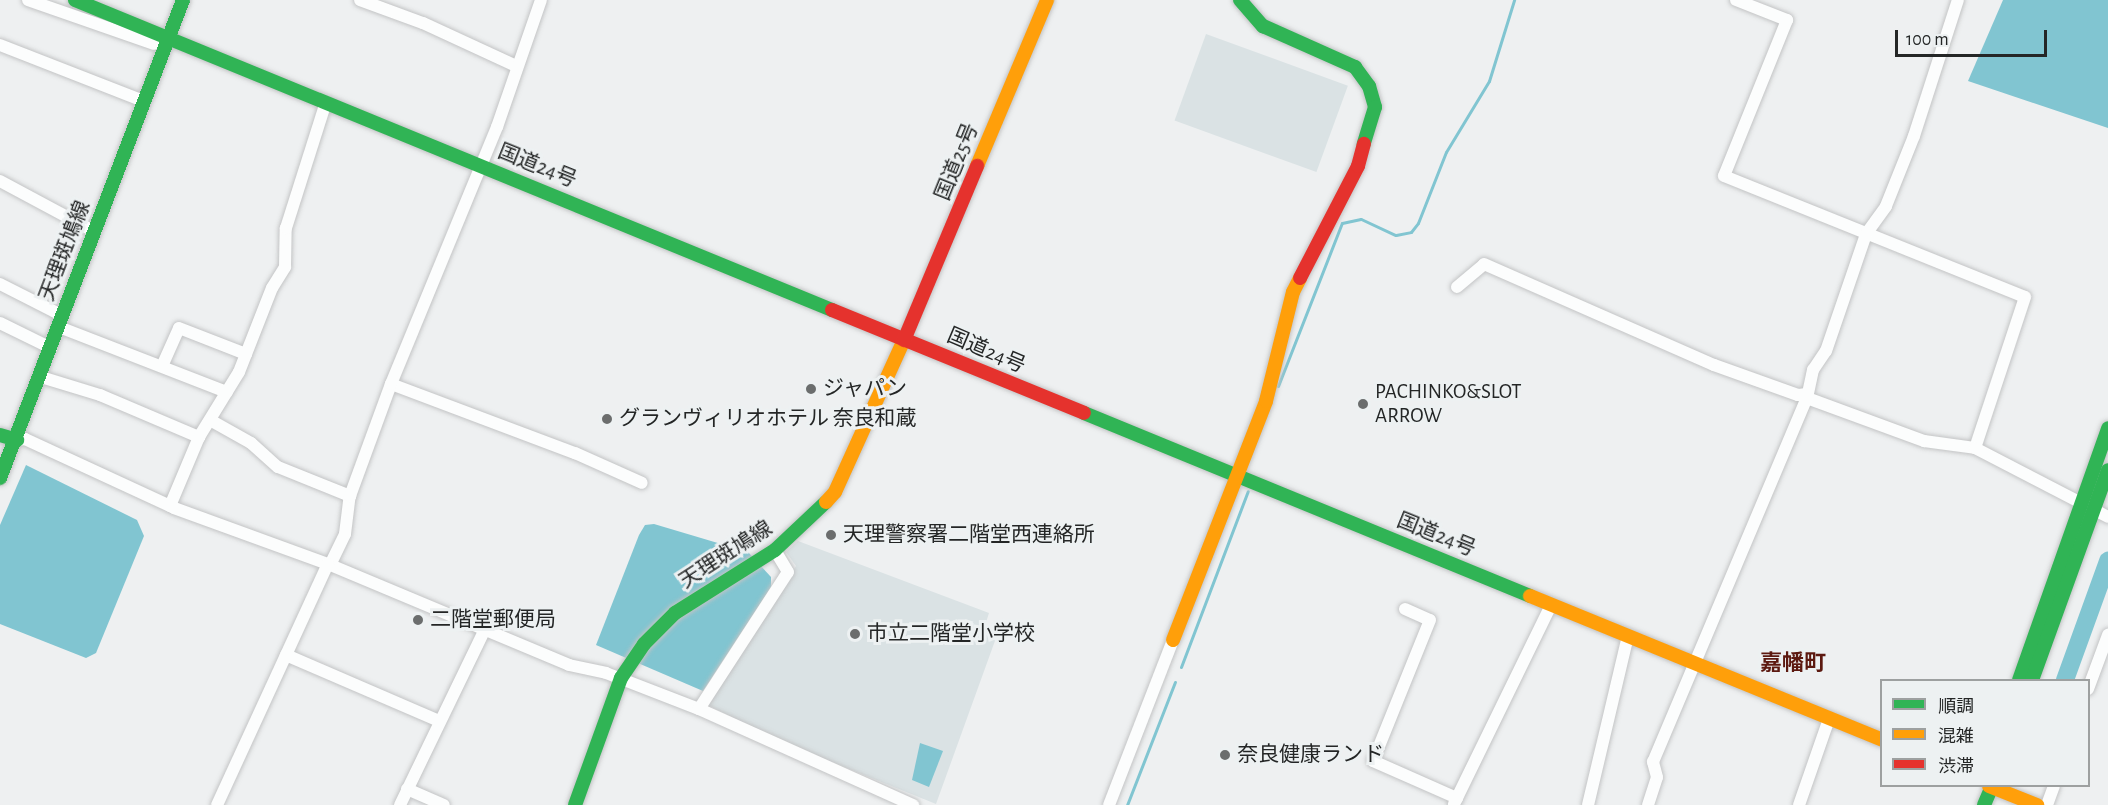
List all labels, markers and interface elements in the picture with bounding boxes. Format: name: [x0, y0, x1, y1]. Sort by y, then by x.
scale bar: [1898, 18, 2050, 56]
text: 100 m: [1906, 31, 1949, 49]
street label: 国道25号: [930, 120, 984, 204]
street label: 国道24号: [494, 139, 580, 193]
street label: 天理斑鳩線: [34, 197, 96, 305]
street label: 国道24号: [943, 323, 1029, 379]
place label: ジャパン: [823, 376, 907, 402]
place label: PACHINKO&SLOT ARROW: [1375, 379, 1522, 429]
marker: ジャパン: [804, 382, 818, 396]
marker: PACHINKO&SLOT ARROW: [1356, 397, 1370, 411]
place label: グランヴィリオホテル 奈良和蔵: [619, 406, 916, 432]
marker: グランヴィリオホテル 奈良和蔵: [600, 412, 614, 426]
street label: 国道24号: [1393, 508, 1479, 562]
street label: 天理斑鳩線: [675, 516, 777, 594]
place label: 天理警察署二階堂西連絡所: [843, 522, 1095, 548]
marker: 天理警察署二階堂西連絡所: [824, 528, 838, 542]
place label: 二階堂郵便局: [430, 607, 556, 633]
marker: 二階堂郵便局: [411, 613, 425, 627]
place label: 市立二階堂小学校: [867, 621, 1035, 647]
marker: 市立二階堂小学校: [848, 627, 862, 641]
district label: 嘉幡町: [1760, 651, 1826, 677]
legend: [1880, 679, 2090, 787]
text: 順調: [1938, 698, 1974, 716]
text: 混雑: [1938, 728, 1974, 746]
place label: 奈良健康ランド: [1237, 742, 1384, 768]
marker: 奈良健康ランド: [1218, 748, 1232, 762]
text: 渋滞: [1938, 758, 1974, 776]

